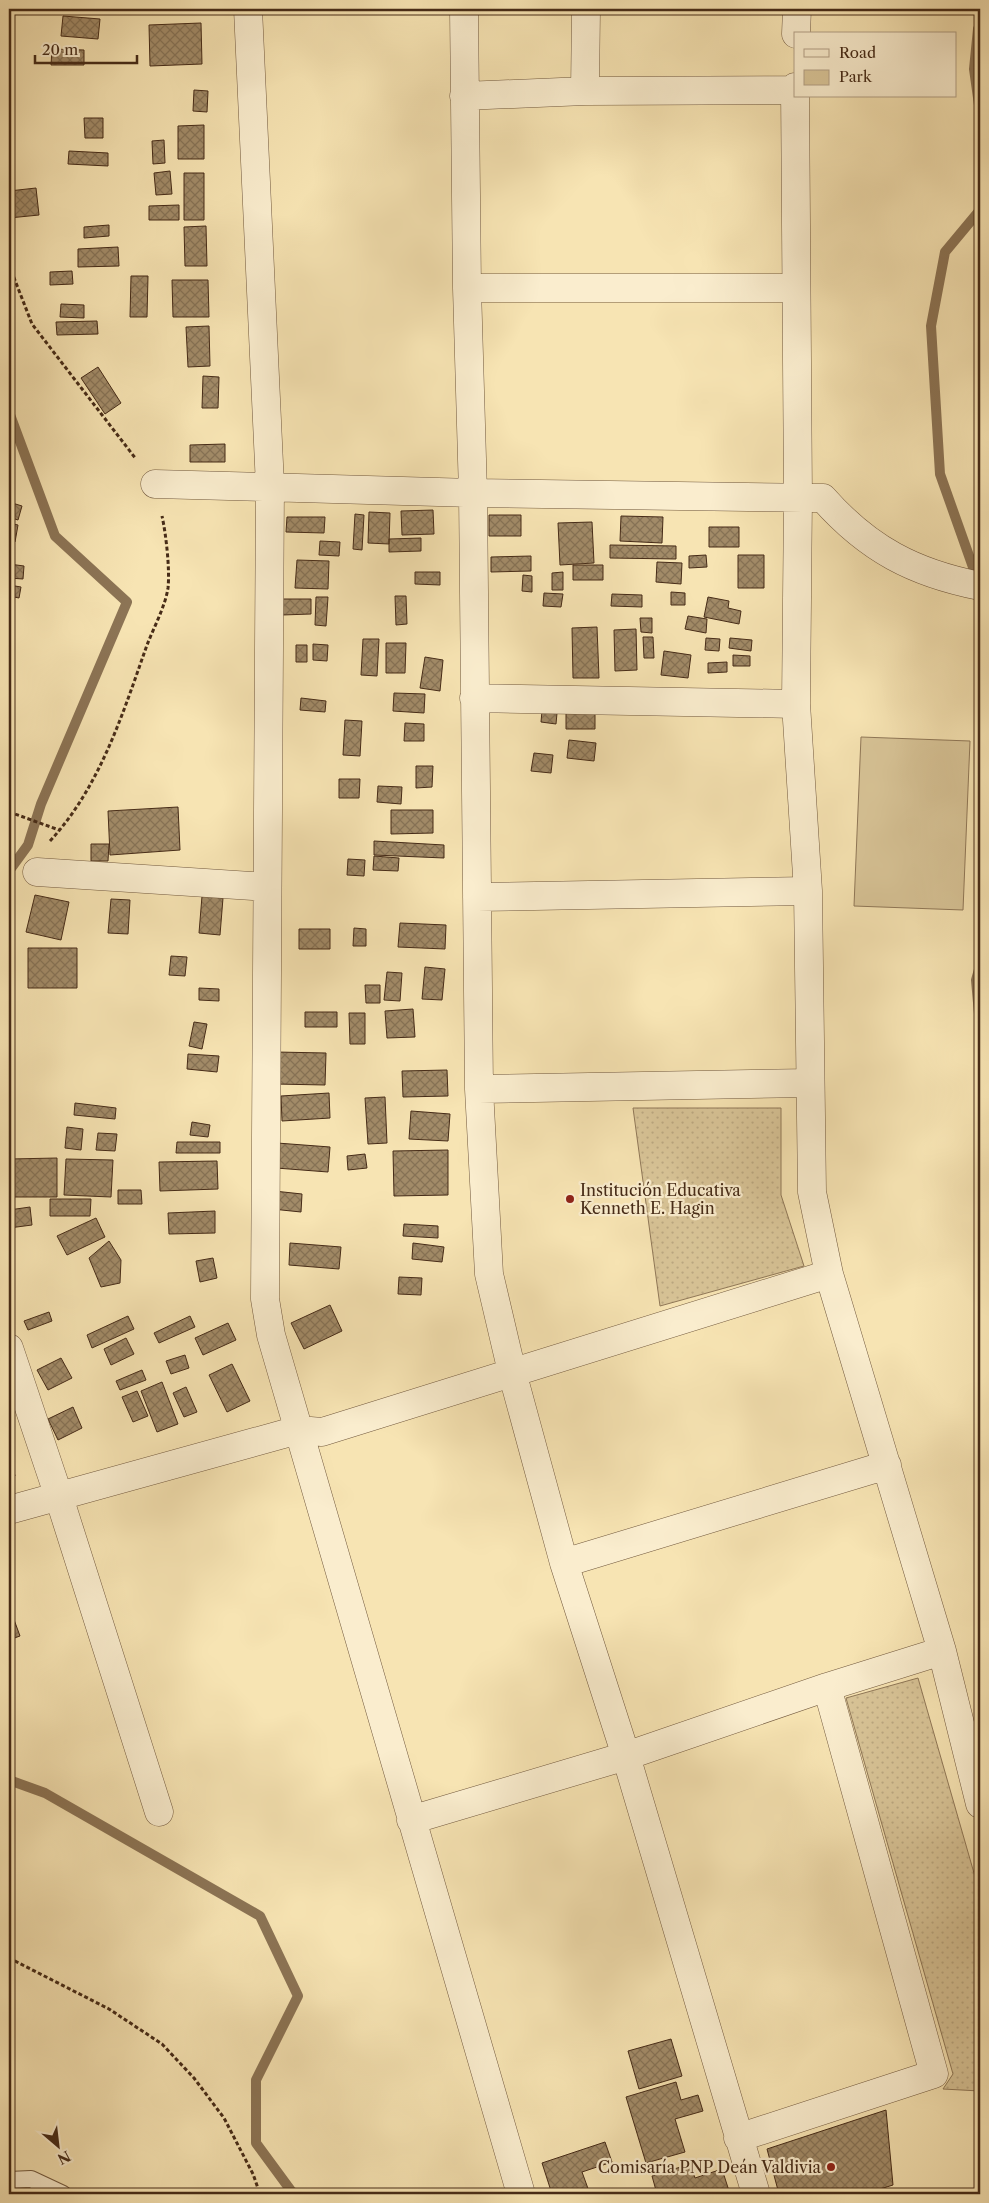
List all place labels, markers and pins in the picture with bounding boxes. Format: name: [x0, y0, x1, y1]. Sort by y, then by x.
place label: Institución Educativa Kenneth E. Hagin: [580, 1180, 741, 1218]
marker: Institución Educativa Kenneth E. Hagin: [564, 1193, 576, 1205]
place label: Comisaría PNP Deán Valdivia: [598, 2157, 822, 2177]
marker: Comisaría PNP Deán Valdivia: [825, 2161, 837, 2173]

